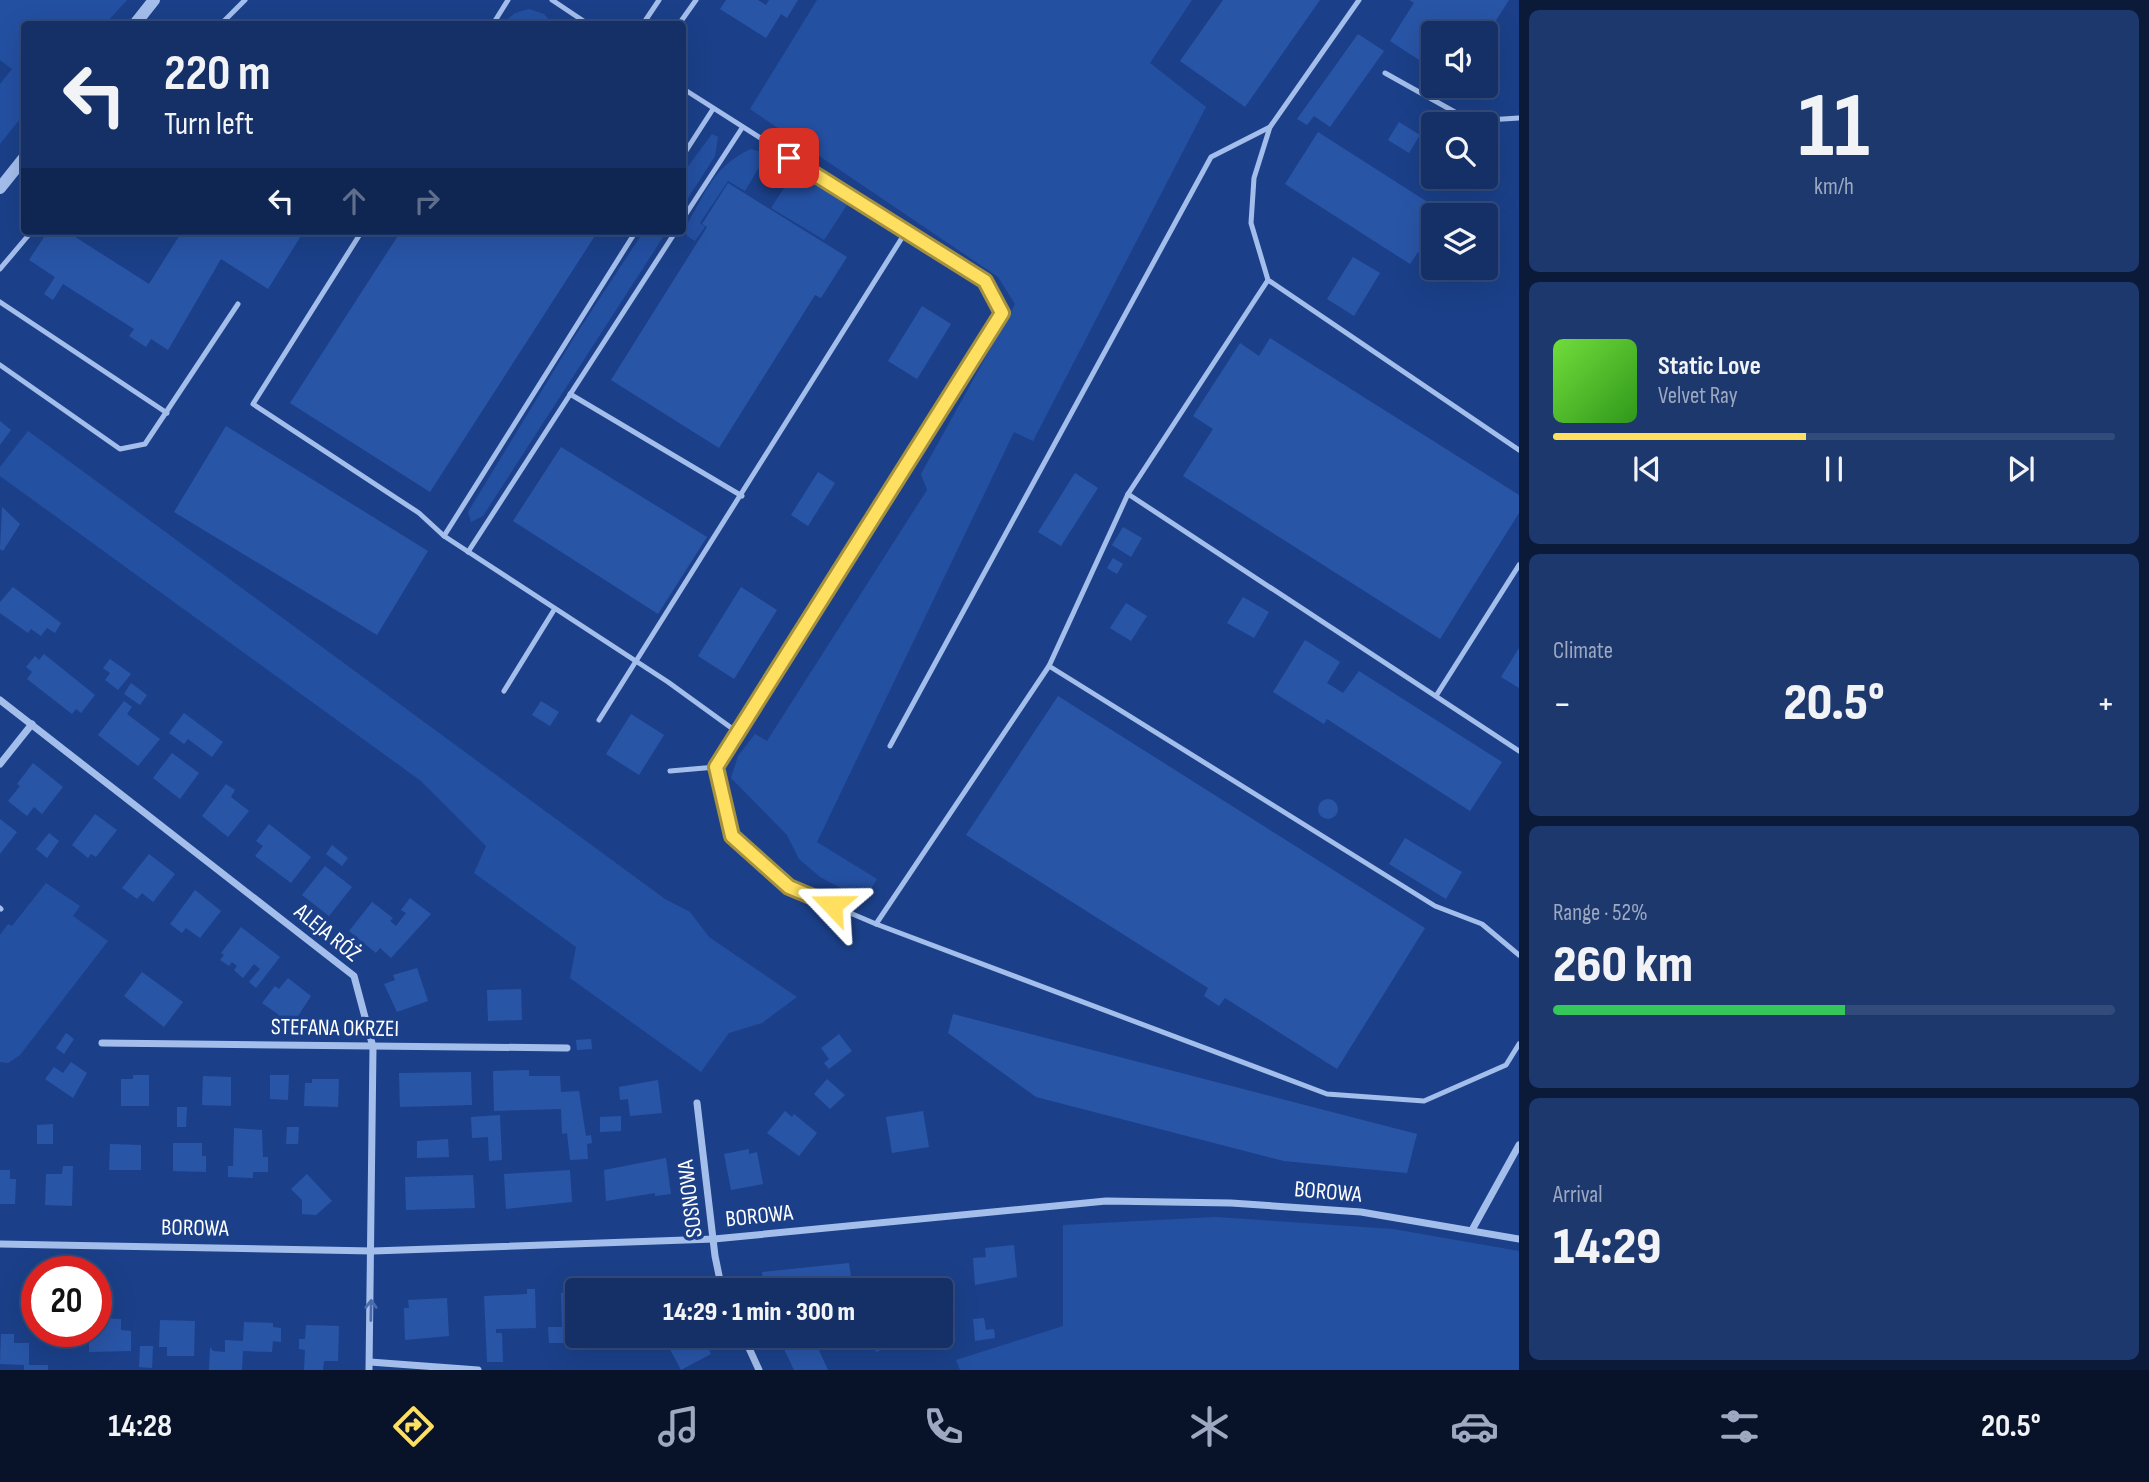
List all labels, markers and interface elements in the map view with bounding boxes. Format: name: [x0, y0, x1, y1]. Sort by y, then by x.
map controls: [1421, 21, 1498, 280]
button: sound: [1421, 21, 1498, 98]
text: 220 m: [164, 45, 270, 104]
icon: left: [49, 49, 140, 140]
text: 11: [1798, 73, 1870, 182]
text: Turn left: [164, 105, 254, 144]
button: search: [1421, 112, 1498, 189]
pin: [759, 128, 819, 188]
icon: arrive: [770, 139, 808, 177]
text: km/h: [1814, 173, 1854, 201]
icon: left: [262, 182, 300, 220]
icon: ahead: [335, 182, 373, 220]
icon: right: [408, 182, 446, 220]
button: layers: [1421, 203, 1498, 280]
text: Static Love: [1658, 351, 1761, 382]
text: Velvet Ray: [1658, 382, 1738, 410]
icon: previous: [1628, 450, 1666, 488]
icon: pause: [1815, 450, 1853, 488]
icon: next: [2002, 450, 2040, 488]
text: Climate: [1553, 637, 1613, 665]
text: 20.5°: [1783, 672, 1885, 735]
text: −: [1553, 682, 1572, 727]
text: +: [2096, 682, 2115, 727]
position arrow: [795, 868, 869, 942]
street label: ALEJA RÓŻ: [288, 897, 367, 968]
text: Range · 52%: [1553, 899, 1648, 927]
text: 260 km: [1553, 934, 1693, 997]
street label: STEFANA OKRZEI: [271, 1013, 399, 1043]
street label: SOSNOWA: [671, 1158, 709, 1239]
street label: BOROWA: [1293, 1175, 1363, 1209]
text: Arrival: [1553, 1181, 1602, 1209]
street label: BOROWA: [724, 1199, 794, 1233]
street label: BOROWA: [161, 1213, 229, 1243]
text: 14:29: [1553, 1216, 1661, 1279]
speed limit sign: 20: [21, 1256, 112, 1347]
text: 14:29 · 1 min · 300 m: [663, 1297, 855, 1328]
one-way arrow: [364, 1299, 378, 1322]
icon: directions: [389, 1402, 438, 1451]
icon: music: [654, 1402, 703, 1451]
icon: phone: [919, 1402, 968, 1451]
icon: climate: [1185, 1402, 1234, 1451]
icon: car: [1450, 1402, 1499, 1451]
icon: filters: [1715, 1402, 1764, 1451]
text: 14:28: [108, 1407, 172, 1446]
text: 20.5°: [1981, 1407, 2041, 1446]

